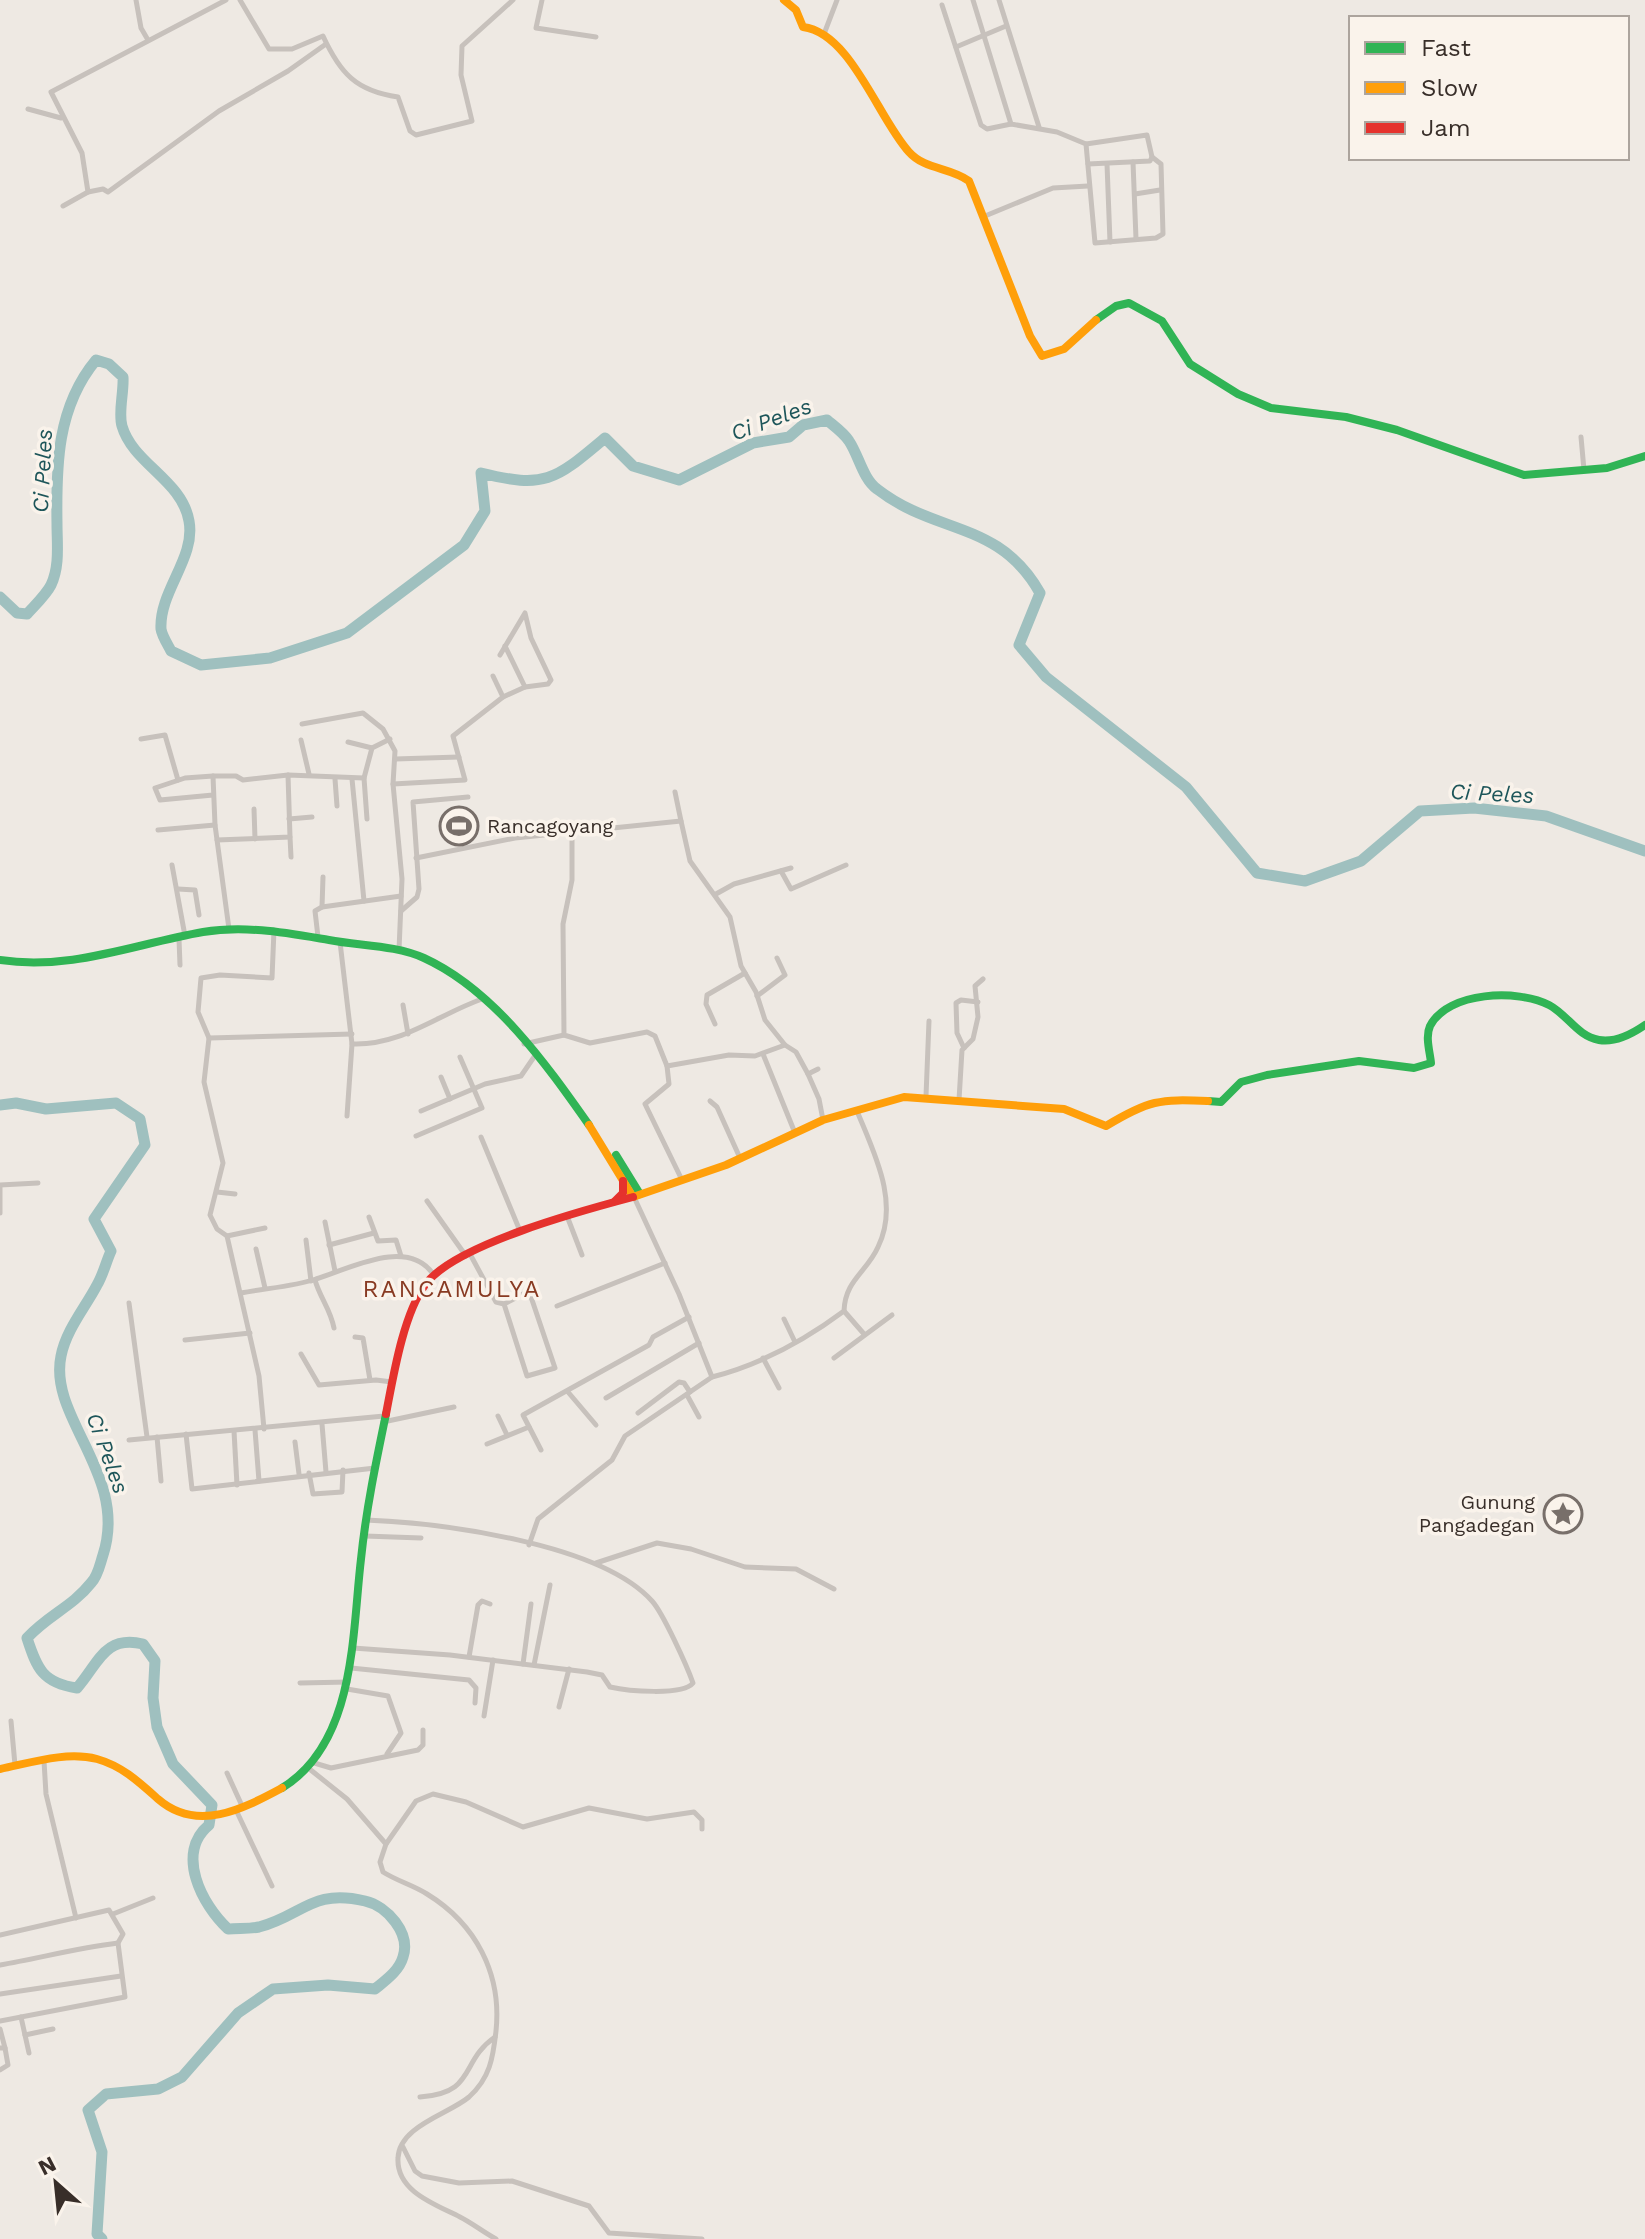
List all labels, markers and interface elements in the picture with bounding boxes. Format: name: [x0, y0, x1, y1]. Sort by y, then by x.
legend: [1349, 16, 1629, 160]
text: Fast: [1421, 34, 1471, 62]
text: Slow: [1421, 74, 1478, 102]
text: Jam: [1421, 114, 1471, 142]
water label: Ci Peles: [727, 393, 815, 446]
water label: Ci Peles: [28, 428, 57, 514]
water label: Ci Peles: [1449, 779, 1535, 808]
sports icon: Rancagoyang: [438, 805, 480, 847]
place label: Rancagoyang: [487, 814, 614, 838]
district label: RANCAMULYA: [363, 1275, 541, 1303]
water label: Ci Peles: [81, 1409, 134, 1497]
place label: Gunung Pangadegan: [1419, 1490, 1535, 1537]
place icon: Gunung Pangadegan: [1542, 1493, 1584, 1535]
north arrow: [16, 2143, 96, 2223]
text: N: [34, 2151, 60, 2180]

